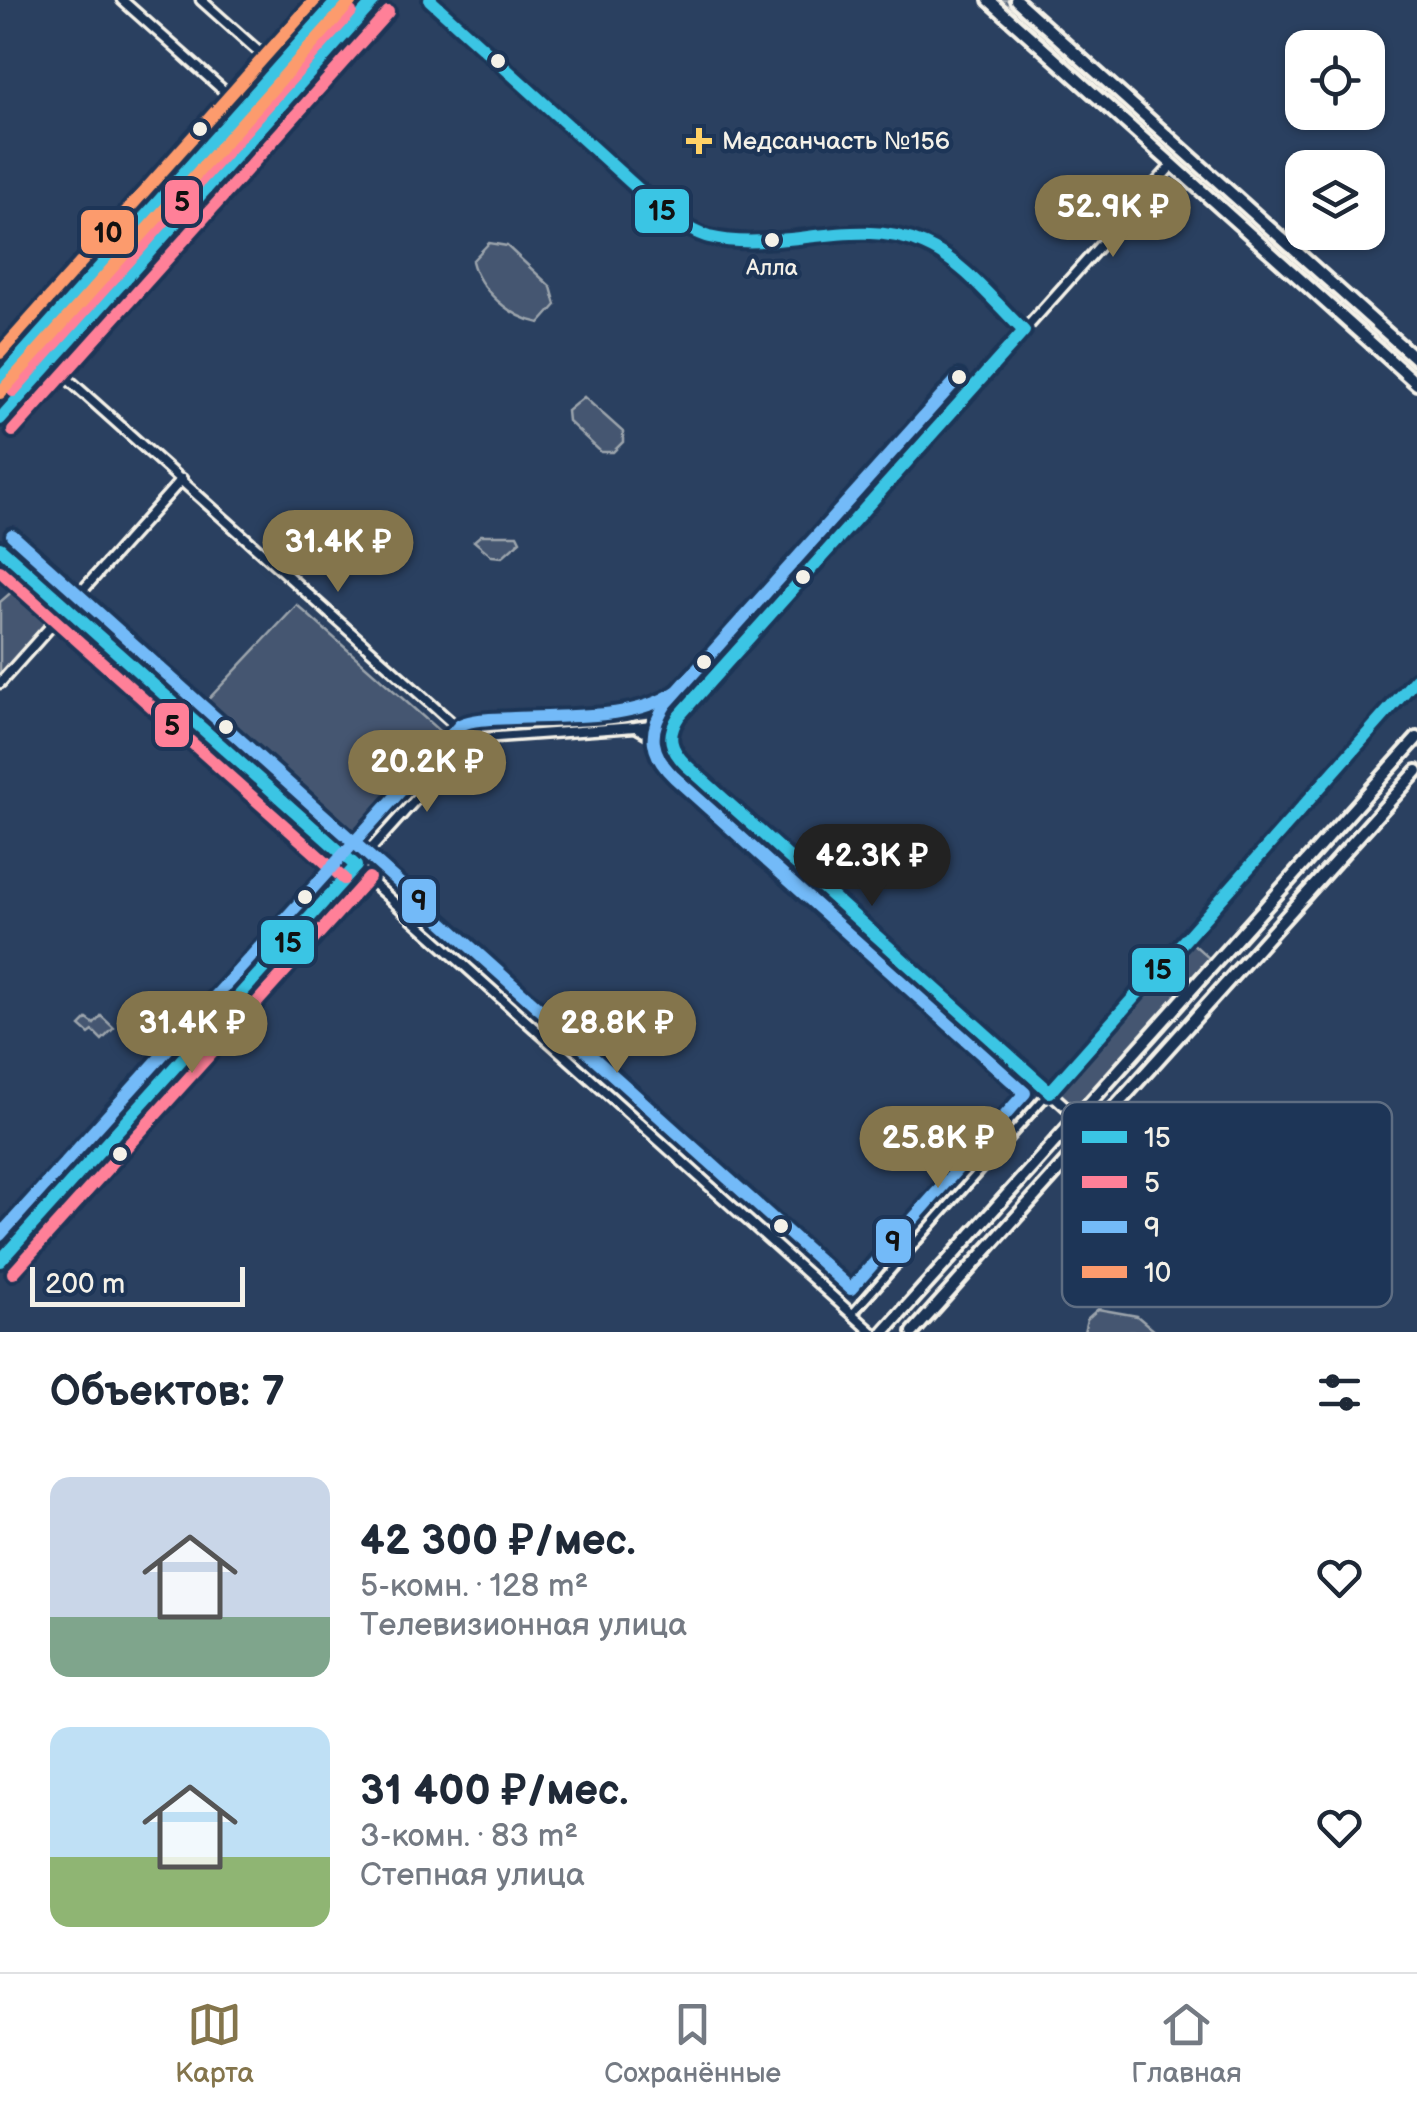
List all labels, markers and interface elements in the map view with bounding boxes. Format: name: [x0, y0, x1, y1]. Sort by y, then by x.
map controls: [1285, 30, 1385, 250]
button: locate: [1285, 30, 1385, 130]
unlabelled marker: [488, 51, 508, 71]
unlabelled marker: [190, 119, 210, 139]
place label: Медсанчасть №156: [722, 126, 950, 157]
marker: Медсанчасть №156: [686, 128, 712, 154]
button: layers: [1285, 150, 1385, 250]
pin: 52.9K ₽: [1021, 175, 1205, 260]
line badge: 5: [163, 178, 201, 226]
text: 5: [174, 186, 190, 219]
line badge: 15: [633, 187, 691, 235]
text: 52.9K ₽: [1057, 188, 1169, 227]
text: 15: [648, 195, 676, 228]
line badge: 10: [79, 208, 136, 256]
text: 10: [93, 217, 123, 250]
marker: Алла: [762, 230, 782, 250]
place label: Алла: [745, 255, 798, 282]
unlabelled marker: [949, 367, 969, 387]
pin: 31.4K ₽: [246, 510, 430, 595]
text: 31.4K ₽: [284, 523, 392, 562]
unlabelled marker: [793, 567, 813, 587]
unlabelled marker: [694, 652, 714, 672]
line badge: 5: [153, 701, 191, 749]
text: 5: [164, 710, 180, 743]
unlabelled marker: [216, 717, 236, 737]
pin: 20.2K ₽: [335, 730, 519, 815]
text: 20.2K ₽: [370, 743, 484, 782]
pin: 42.3K ₽: [780, 824, 964, 909]
text: 42.3K ₽: [816, 837, 928, 876]
line badge: 9: [400, 877, 438, 925]
text: 9: [411, 885, 427, 918]
unlabelled marker: [295, 887, 315, 907]
line badge: 15: [259, 918, 316, 966]
text: 15: [274, 927, 302, 960]
line badge: 15: [1130, 946, 1187, 994]
text: 15: [1144, 954, 1172, 987]
pin: 31.4K ₽: [100, 991, 284, 1076]
pin: 28.8K ₽: [525, 991, 709, 1076]
text: 31.4K ₽: [138, 1004, 246, 1043]
text: 28.8K ₽: [560, 1004, 674, 1043]
legend: [1062, 1102, 1392, 1307]
pin: 25.8K ₽: [846, 1106, 1030, 1191]
text: 25.8K ₽: [882, 1119, 994, 1158]
text: 15: [1144, 1122, 1171, 1155]
unlabelled marker: [110, 1144, 130, 1164]
text: 5: [1144, 1167, 1160, 1200]
text: 9: [1144, 1212, 1160, 1245]
unlabelled marker: [771, 1216, 791, 1236]
line badge: 9: [874, 1217, 913, 1265]
text: 9: [885, 1226, 901, 1259]
text: 10: [1144, 1257, 1171, 1290]
scale bar: [30, 1262, 245, 1306]
text: 200 m: [45, 1268, 125, 1301]
icon: filters: [1312, 1365, 1367, 1420]
text: Объектов: 7: [50, 1367, 285, 1418]
text: 42 300 ₽/мес.: [360, 1516, 636, 1567]
icon: home: [130, 1517, 250, 1637]
icon: heart: [1312, 1550, 1367, 1605]
text: 5-комн. · 128 m²: [360, 1567, 588, 1606]
text: Телевизионная улица: [360, 1606, 687, 1645]
text: 31 400 ₽/мес.: [360, 1766, 628, 1817]
icon: home: [130, 1767, 250, 1887]
icon: heart: [1312, 1800, 1367, 1855]
text: 3-комн. · 83 m²: [360, 1817, 578, 1856]
text: Степная улица: [360, 1856, 585, 1895]
tab: Карта: [175, 1997, 254, 2090]
tab: Сохранённые: [604, 1997, 781, 2090]
tab: Главная: [1131, 1997, 1242, 2090]

